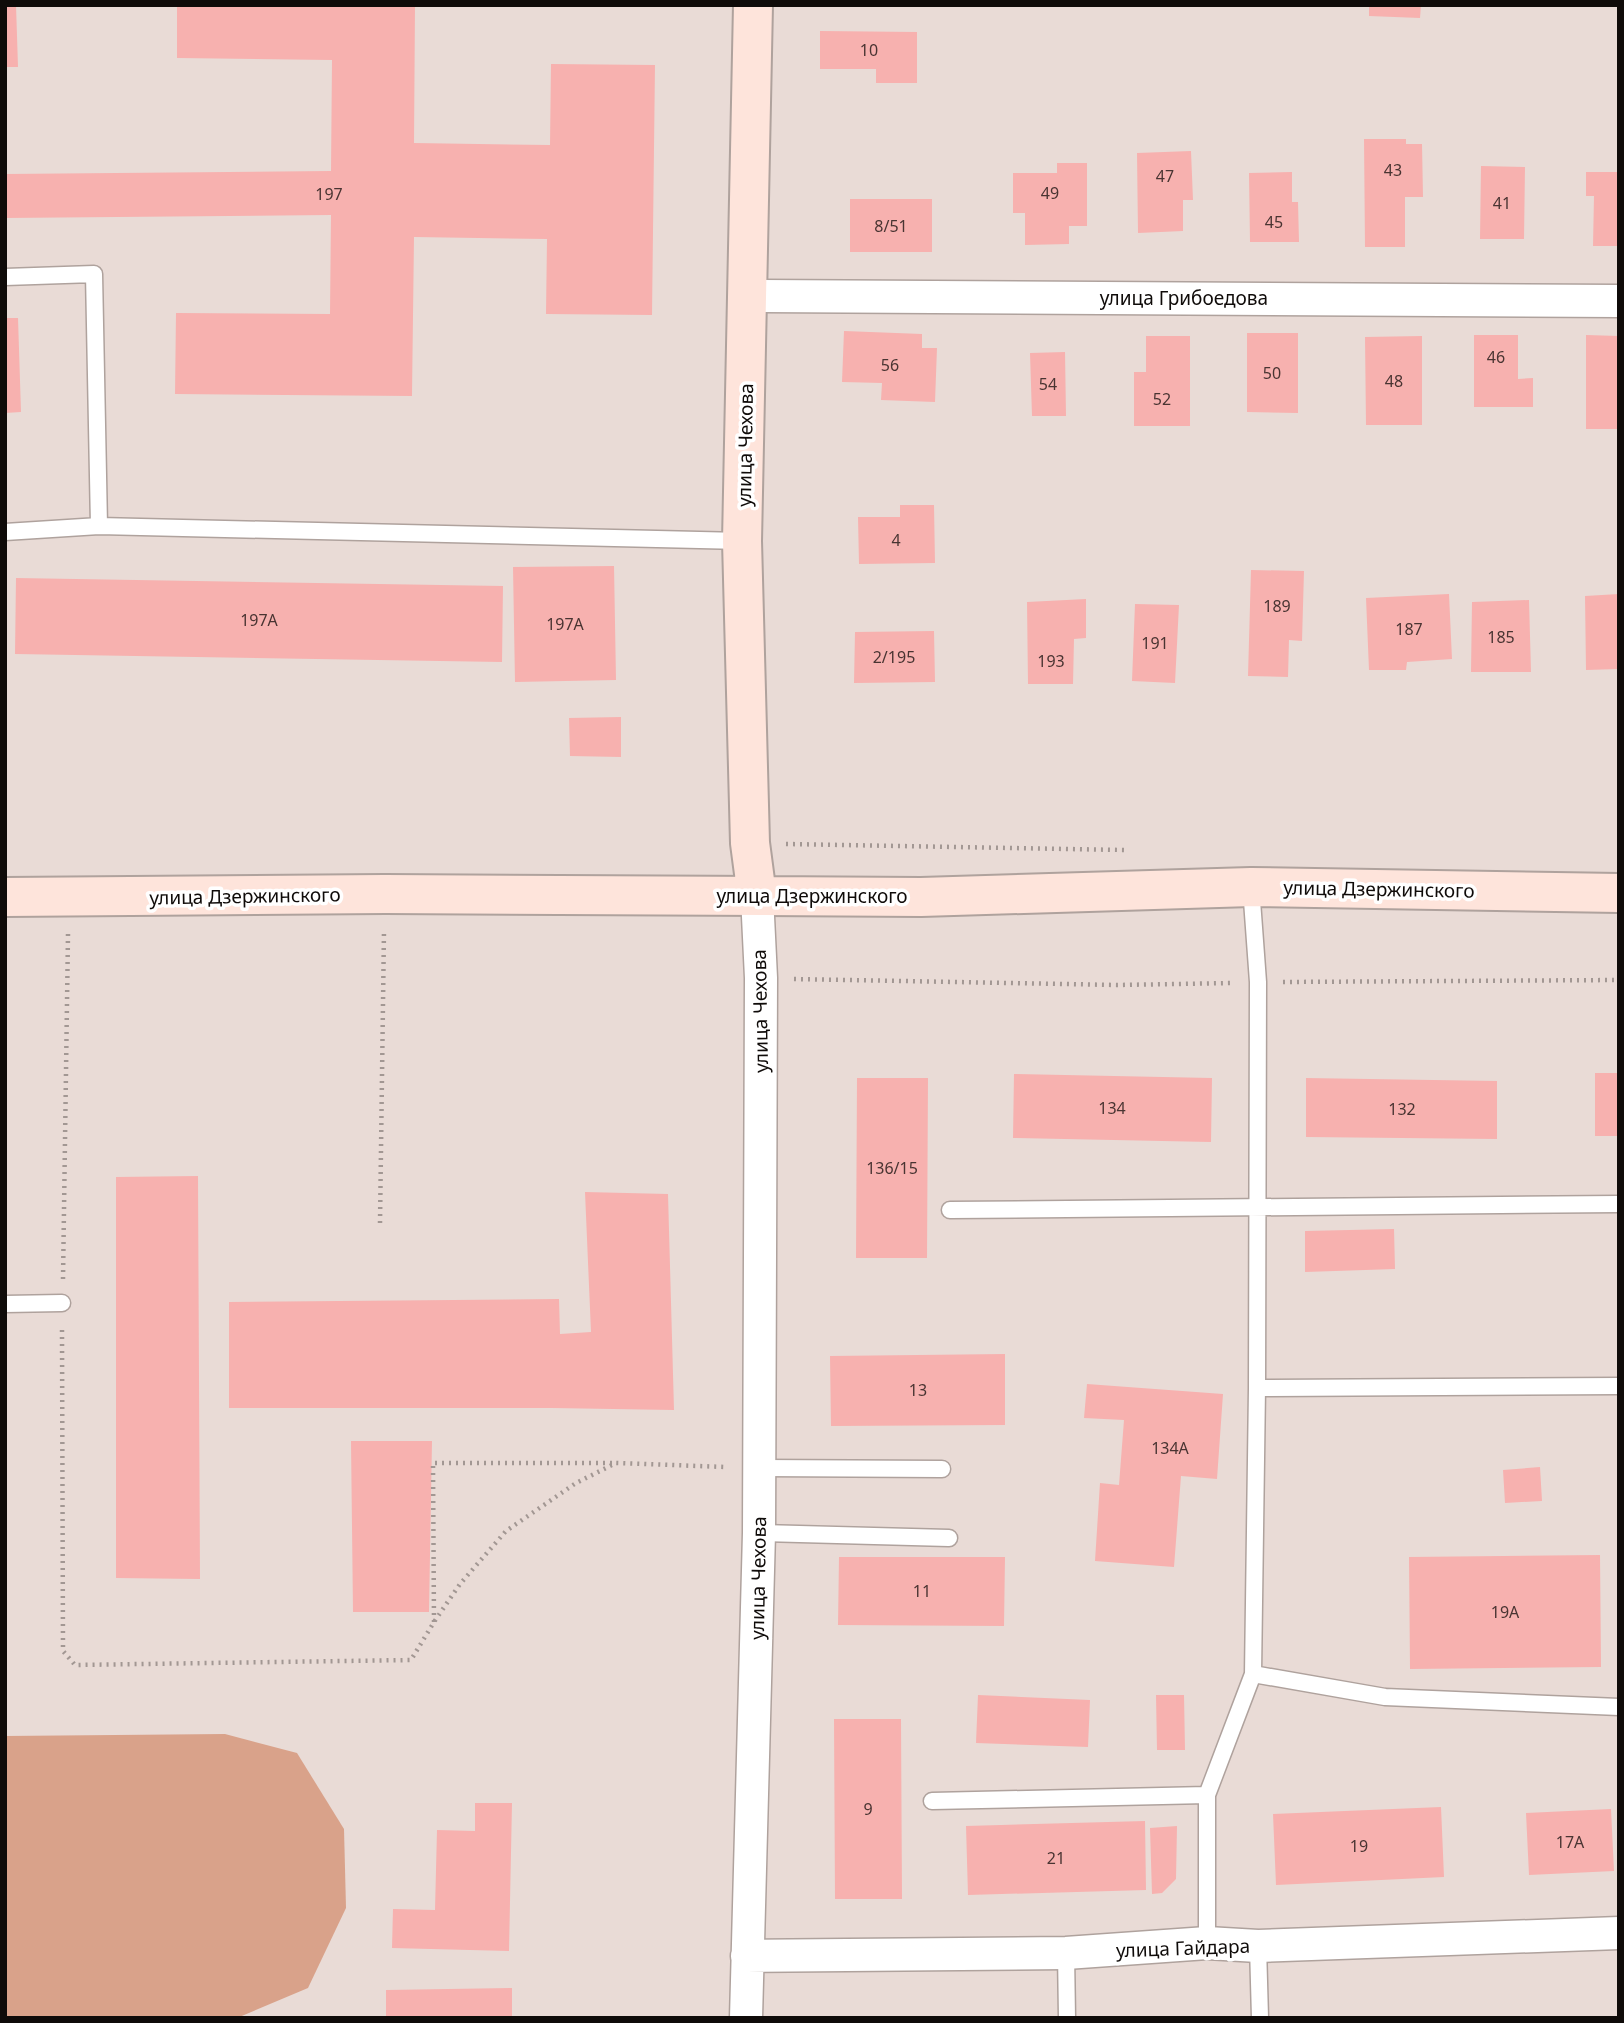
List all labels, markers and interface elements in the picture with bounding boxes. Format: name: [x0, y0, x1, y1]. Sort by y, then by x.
house number: 10: [860, 39, 878, 61]
house number: 43: [1384, 159, 1402, 181]
house number: 47: [1156, 165, 1174, 187]
house number: 49: [1041, 182, 1059, 204]
house number: 197: [315, 183, 343, 205]
house number: 41: [1493, 192, 1511, 214]
house number: 45: [1265, 211, 1283, 233]
house number: 8/51: [874, 215, 908, 237]
street label: улица Грибоедова: [1100, 285, 1268, 311]
house number: 46: [1487, 346, 1505, 368]
house number: 56: [881, 354, 899, 376]
house number: 50: [1263, 362, 1281, 384]
house number: 48: [1385, 370, 1403, 392]
house number: 54: [1039, 373, 1057, 395]
street label: улица Чехова: [731, 383, 759, 507]
house number: 52: [1153, 388, 1171, 410]
house number: 4: [891, 529, 901, 551]
house number: 189: [1263, 595, 1291, 617]
house number: 197А: [240, 609, 279, 631]
house number: 197А: [546, 613, 585, 635]
house number: 187: [1395, 618, 1423, 640]
house number: 185: [1487, 626, 1515, 648]
house number: 191: [1141, 632, 1169, 654]
house number: 2/195: [873, 646, 915, 668]
house number: 193: [1037, 650, 1065, 672]
street label: улица Дзержинского: [1283, 874, 1475, 904]
street label: улица Дзержинского: [149, 881, 341, 911]
street label: улица Дзержинского: [716, 883, 908, 909]
street label: улица Чехова: [746, 949, 774, 1073]
house number: 134: [1098, 1097, 1126, 1119]
house number: 132: [1388, 1098, 1416, 1120]
house number: 136/15: [866, 1157, 918, 1179]
house number: 13: [909, 1379, 927, 1401]
house number: 134А: [1151, 1437, 1190, 1459]
street label: улица Чехова: [744, 1516, 772, 1640]
house number: 11: [913, 1580, 931, 1602]
house number: 19А: [1491, 1601, 1520, 1623]
house number: 9: [863, 1798, 873, 1820]
house number: 17А: [1556, 1831, 1585, 1853]
house number: 19: [1350, 1835, 1368, 1857]
house number: 21: [1047, 1847, 1065, 1869]
street label: улица Гайдара: [1115, 1933, 1251, 1963]

